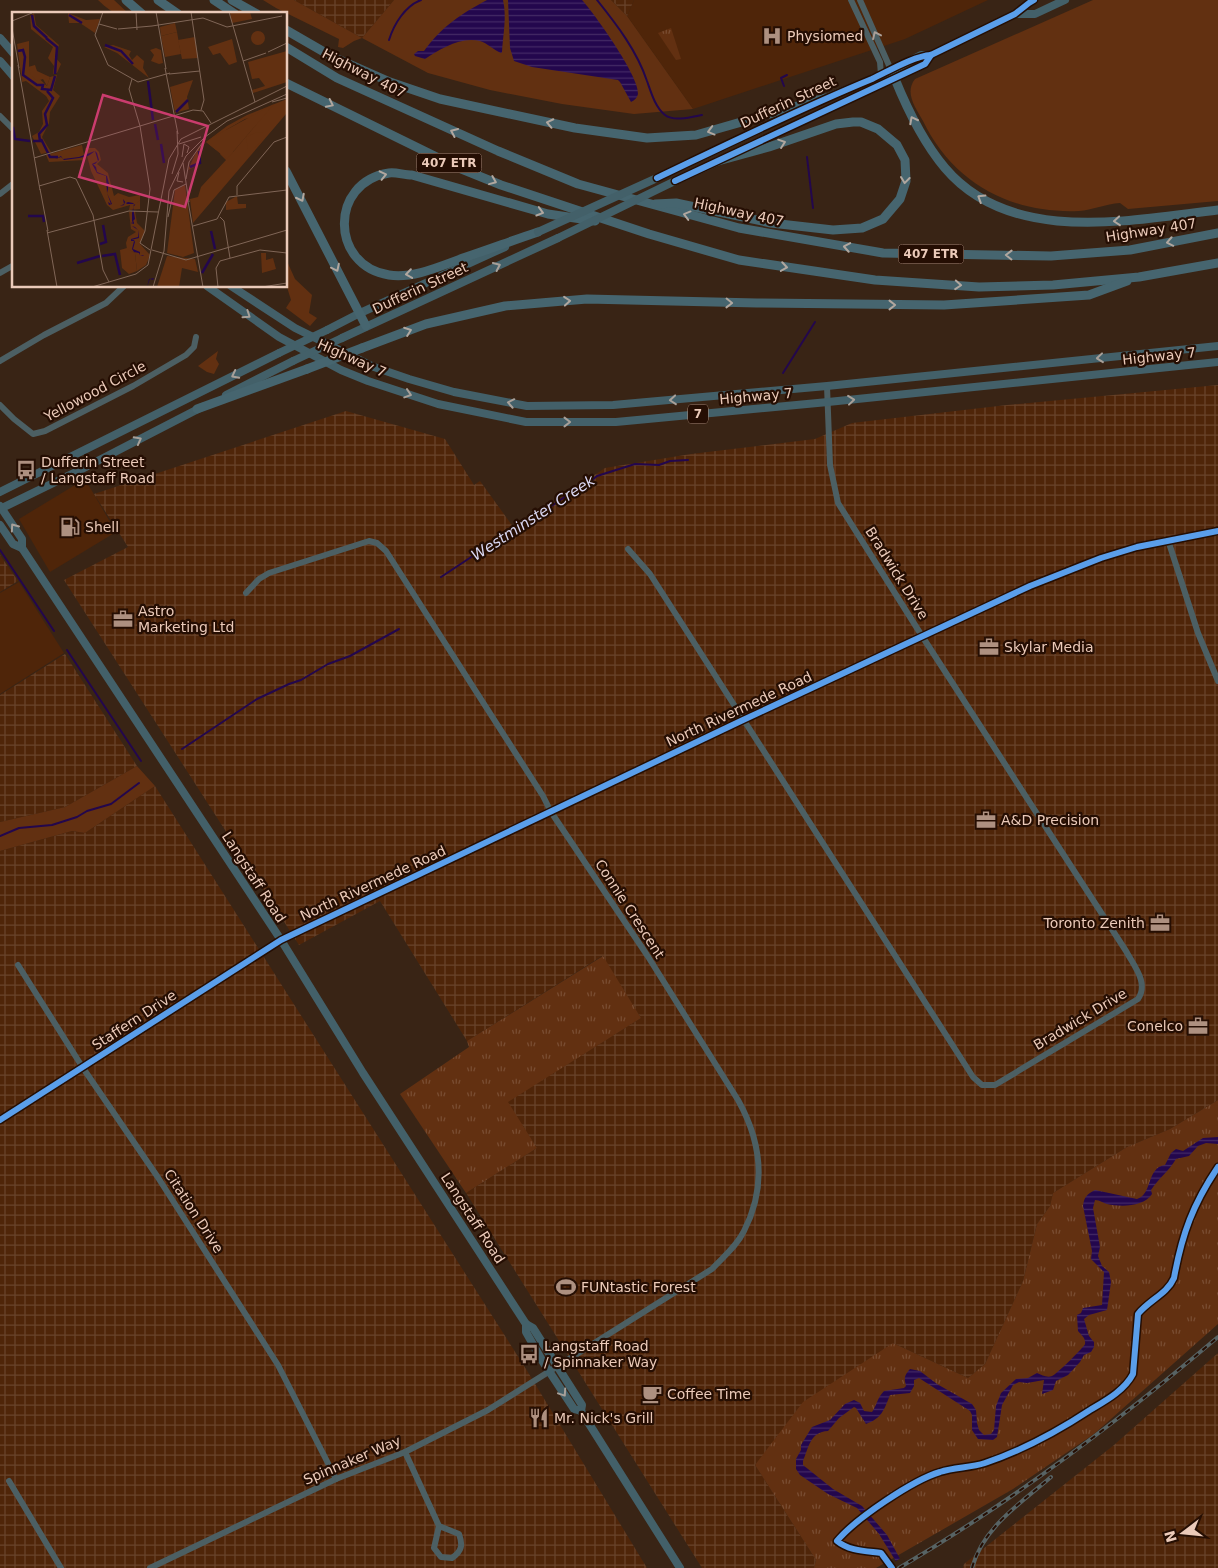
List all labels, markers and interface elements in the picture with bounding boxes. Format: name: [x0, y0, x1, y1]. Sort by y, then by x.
inset map: [12, 12, 288, 288]
hospital icon: Physiomed: [761, 25, 783, 47]
place label: Physiomed: [787, 28, 864, 44]
one-way arrow: [872, 31, 883, 40]
street label: Highway 407: [320, 45, 408, 101]
street label: Dufferin Street: [738, 73, 839, 131]
one-way arrow: [325, 98, 334, 108]
one-way arrow: [909, 116, 919, 125]
one-way arrow: [546, 118, 555, 129]
one-way arrow: [708, 126, 716, 136]
one-way arrow: [450, 128, 459, 138]
one-way arrow: [777, 138, 786, 148]
road number: 407 ETR: [416, 154, 482, 172]
one-way arrow: [379, 170, 388, 181]
one-way arrow: [488, 175, 496, 185]
one-way arrow: [900, 176, 911, 184]
one-way arrow: [295, 192, 305, 201]
one-way arrow: [977, 194, 986, 204]
street label: Highway 407: [693, 195, 785, 229]
one-way arrow: [536, 206, 544, 216]
one-way arrow: [683, 210, 692, 221]
street label: Highway 407: [1104, 215, 1198, 245]
one-way arrow: [1113, 215, 1121, 226]
one-way arrow: [1166, 237, 1175, 247]
one-way arrow: [842, 242, 851, 252]
road number: 407 ETR: [898, 244, 964, 264]
one-way arrow: [1004, 250, 1012, 260]
street label: Dufferin Street: [370, 259, 471, 317]
one-way arrow: [492, 261, 501, 272]
one-way arrow: [780, 261, 789, 271]
one-way arrow: [330, 263, 340, 272]
one-way arrow: [404, 268, 413, 278]
one-way arrow: [954, 280, 962, 291]
one-way arrow: [563, 296, 571, 307]
one-way arrow: [725, 297, 733, 308]
one-way arrow: [888, 300, 896, 310]
one-way arrow: [241, 309, 251, 318]
one-way arrow: [403, 327, 411, 337]
street label: Highway 7: [315, 336, 389, 380]
street label: Highway 7: [1121, 344, 1197, 368]
one-way arrow: [1096, 352, 1104, 363]
street label: Yellowood Circle: [41, 357, 149, 425]
one-way arrow: [232, 369, 241, 379]
street label: Highway 7: [719, 385, 793, 407]
one-way arrow: [403, 388, 411, 398]
one-way arrow: [669, 394, 677, 405]
one-way arrow: [847, 395, 855, 406]
one-way arrow: [507, 399, 516, 409]
road number: 7: [688, 404, 708, 424]
one-way arrow: [563, 417, 571, 427]
one-way arrow: [132, 436, 141, 446]
place label: Dufferin Street / Langstaff Road: [41, 454, 155, 486]
bus stop icon: Dufferin Street / Langstaff Road: [15, 459, 37, 481]
water label: Westminster Creek: [468, 471, 599, 565]
fuel station icon: Shell: [59, 516, 81, 538]
place label: Shell: [85, 519, 119, 535]
one-way arrow: [11, 523, 21, 532]
street label: Bradwick Drive: [862, 524, 932, 622]
place label: Astro Marketing Ltd: [138, 603, 234, 635]
office icon: Astro Marketing Ltd: [112, 608, 134, 630]
office icon: Skylar Media: [978, 636, 1000, 658]
place label: Skylar Media: [1004, 639, 1094, 655]
street label: North Rivermede Road: [664, 668, 814, 750]
office icon: A&D Precision: [975, 809, 997, 831]
place label: A&D Precision: [1001, 812, 1099, 828]
street label: Langstaff Road: [219, 829, 289, 925]
street label: North Rivermede Road: [298, 842, 448, 924]
street label: Connie Crescent: [592, 856, 668, 962]
office icon: Toronto Zenith: [1149, 912, 1171, 934]
place label: Toronto Zenith: [1043, 915, 1145, 931]
street label: Bradwick Drive: [1031, 985, 1129, 1053]
street label: Staffern Drive: [89, 987, 179, 1053]
office icon: Conelco: [1187, 1015, 1209, 1037]
place label: Conelco: [1127, 1018, 1183, 1034]
street label: Citation Drive: [161, 1166, 227, 1256]
street label: Langstaff Road: [438, 1170, 508, 1266]
sports icon: FUNtastic Forest: [555, 1276, 577, 1298]
place label: FUNtastic Forest: [581, 1279, 696, 1295]
place label: Langstaff Road / Spinnaker Way: [544, 1338, 657, 1370]
bus stop icon: Langstaff Road / Spinnaker Way: [518, 1343, 540, 1365]
cafe icon: Coffee Time: [641, 1383, 663, 1405]
place label: Coffee Time: [667, 1386, 751, 1402]
one-way arrow: [557, 1387, 566, 1397]
restaurant icon: Mr. Nick's Grill: [528, 1407, 550, 1429]
place label: Mr. Nick's Grill: [554, 1410, 653, 1426]
street label: Spinnaker Way: [301, 1432, 403, 1488]
north arrow: [1158, 1508, 1208, 1558]
text: N: [1161, 1529, 1180, 1544]

